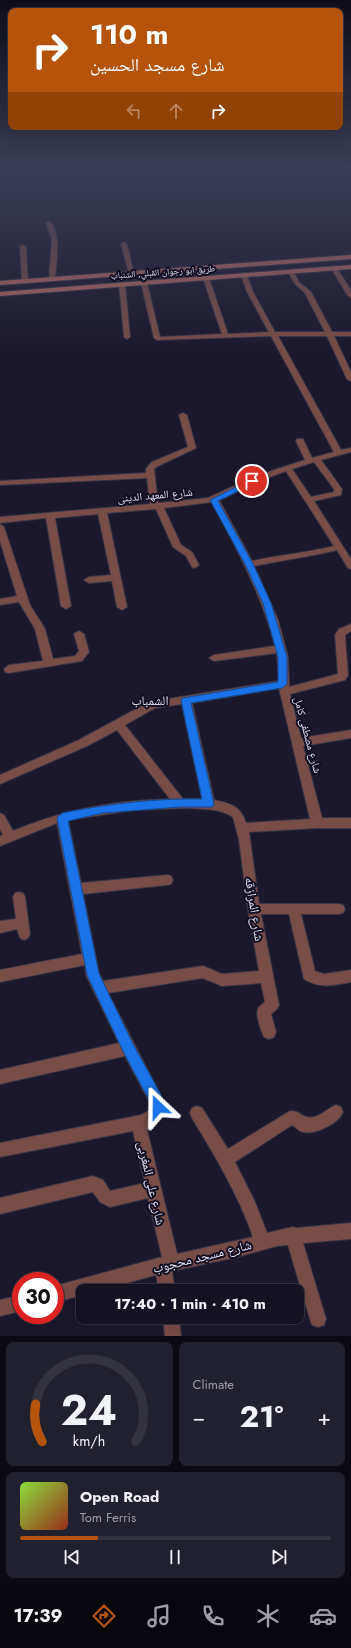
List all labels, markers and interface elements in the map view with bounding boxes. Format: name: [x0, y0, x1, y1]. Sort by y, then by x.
text: 110 m: [90, 14, 168, 55]
icon: right: [24, 24, 76, 76]
text: شارع مسجد الحسين: [90, 52, 225, 78]
icon: left: [123, 100, 145, 122]
icon: ahead: [165, 100, 187, 122]
icon: right: [207, 100, 229, 122]
street label: طريق ابو رجوان القبلي, الشنباب: [110, 261, 216, 283]
pin: [235, 464, 269, 498]
icon: arrive: [241, 470, 263, 492]
street label: شارع المعهد الدينى: [117, 484, 193, 506]
district label: الشمباب: [132, 691, 168, 710]
street label: شارع مصطفى كامل: [290, 695, 326, 775]
street label: شارع المرازقه: [240, 876, 269, 942]
position arrow: [137, 1086, 179, 1128]
street label: شارع على المغربى: [133, 1139, 170, 1227]
street label: شارع مسجد محجوب: [151, 1235, 254, 1278]
speed limit sign: 30: [12, 1272, 64, 1324]
text: 17:40 · 1 min · 410 m: [114, 1293, 266, 1315]
text: Climate: [193, 1375, 234, 1394]
text: 24: [61, 1380, 117, 1441]
text: 21°: [240, 1395, 283, 1438]
text: −: [193, 1401, 205, 1433]
text: +: [317, 1401, 331, 1433]
text: km/h: [73, 1431, 105, 1451]
text: Open Road: [80, 1486, 159, 1508]
text: Tom Ferris: [80, 1508, 136, 1527]
icon: previous: [61, 1546, 83, 1568]
icon: pause: [164, 1546, 186, 1568]
icon: next: [268, 1546, 290, 1568]
icon: directions: [90, 1602, 118, 1630]
icon: music: [145, 1602, 173, 1630]
icon: phone: [199, 1602, 227, 1630]
icon: climate: [254, 1602, 282, 1630]
icon: car: [309, 1602, 337, 1630]
text: 17:39: [13, 1603, 63, 1629]

